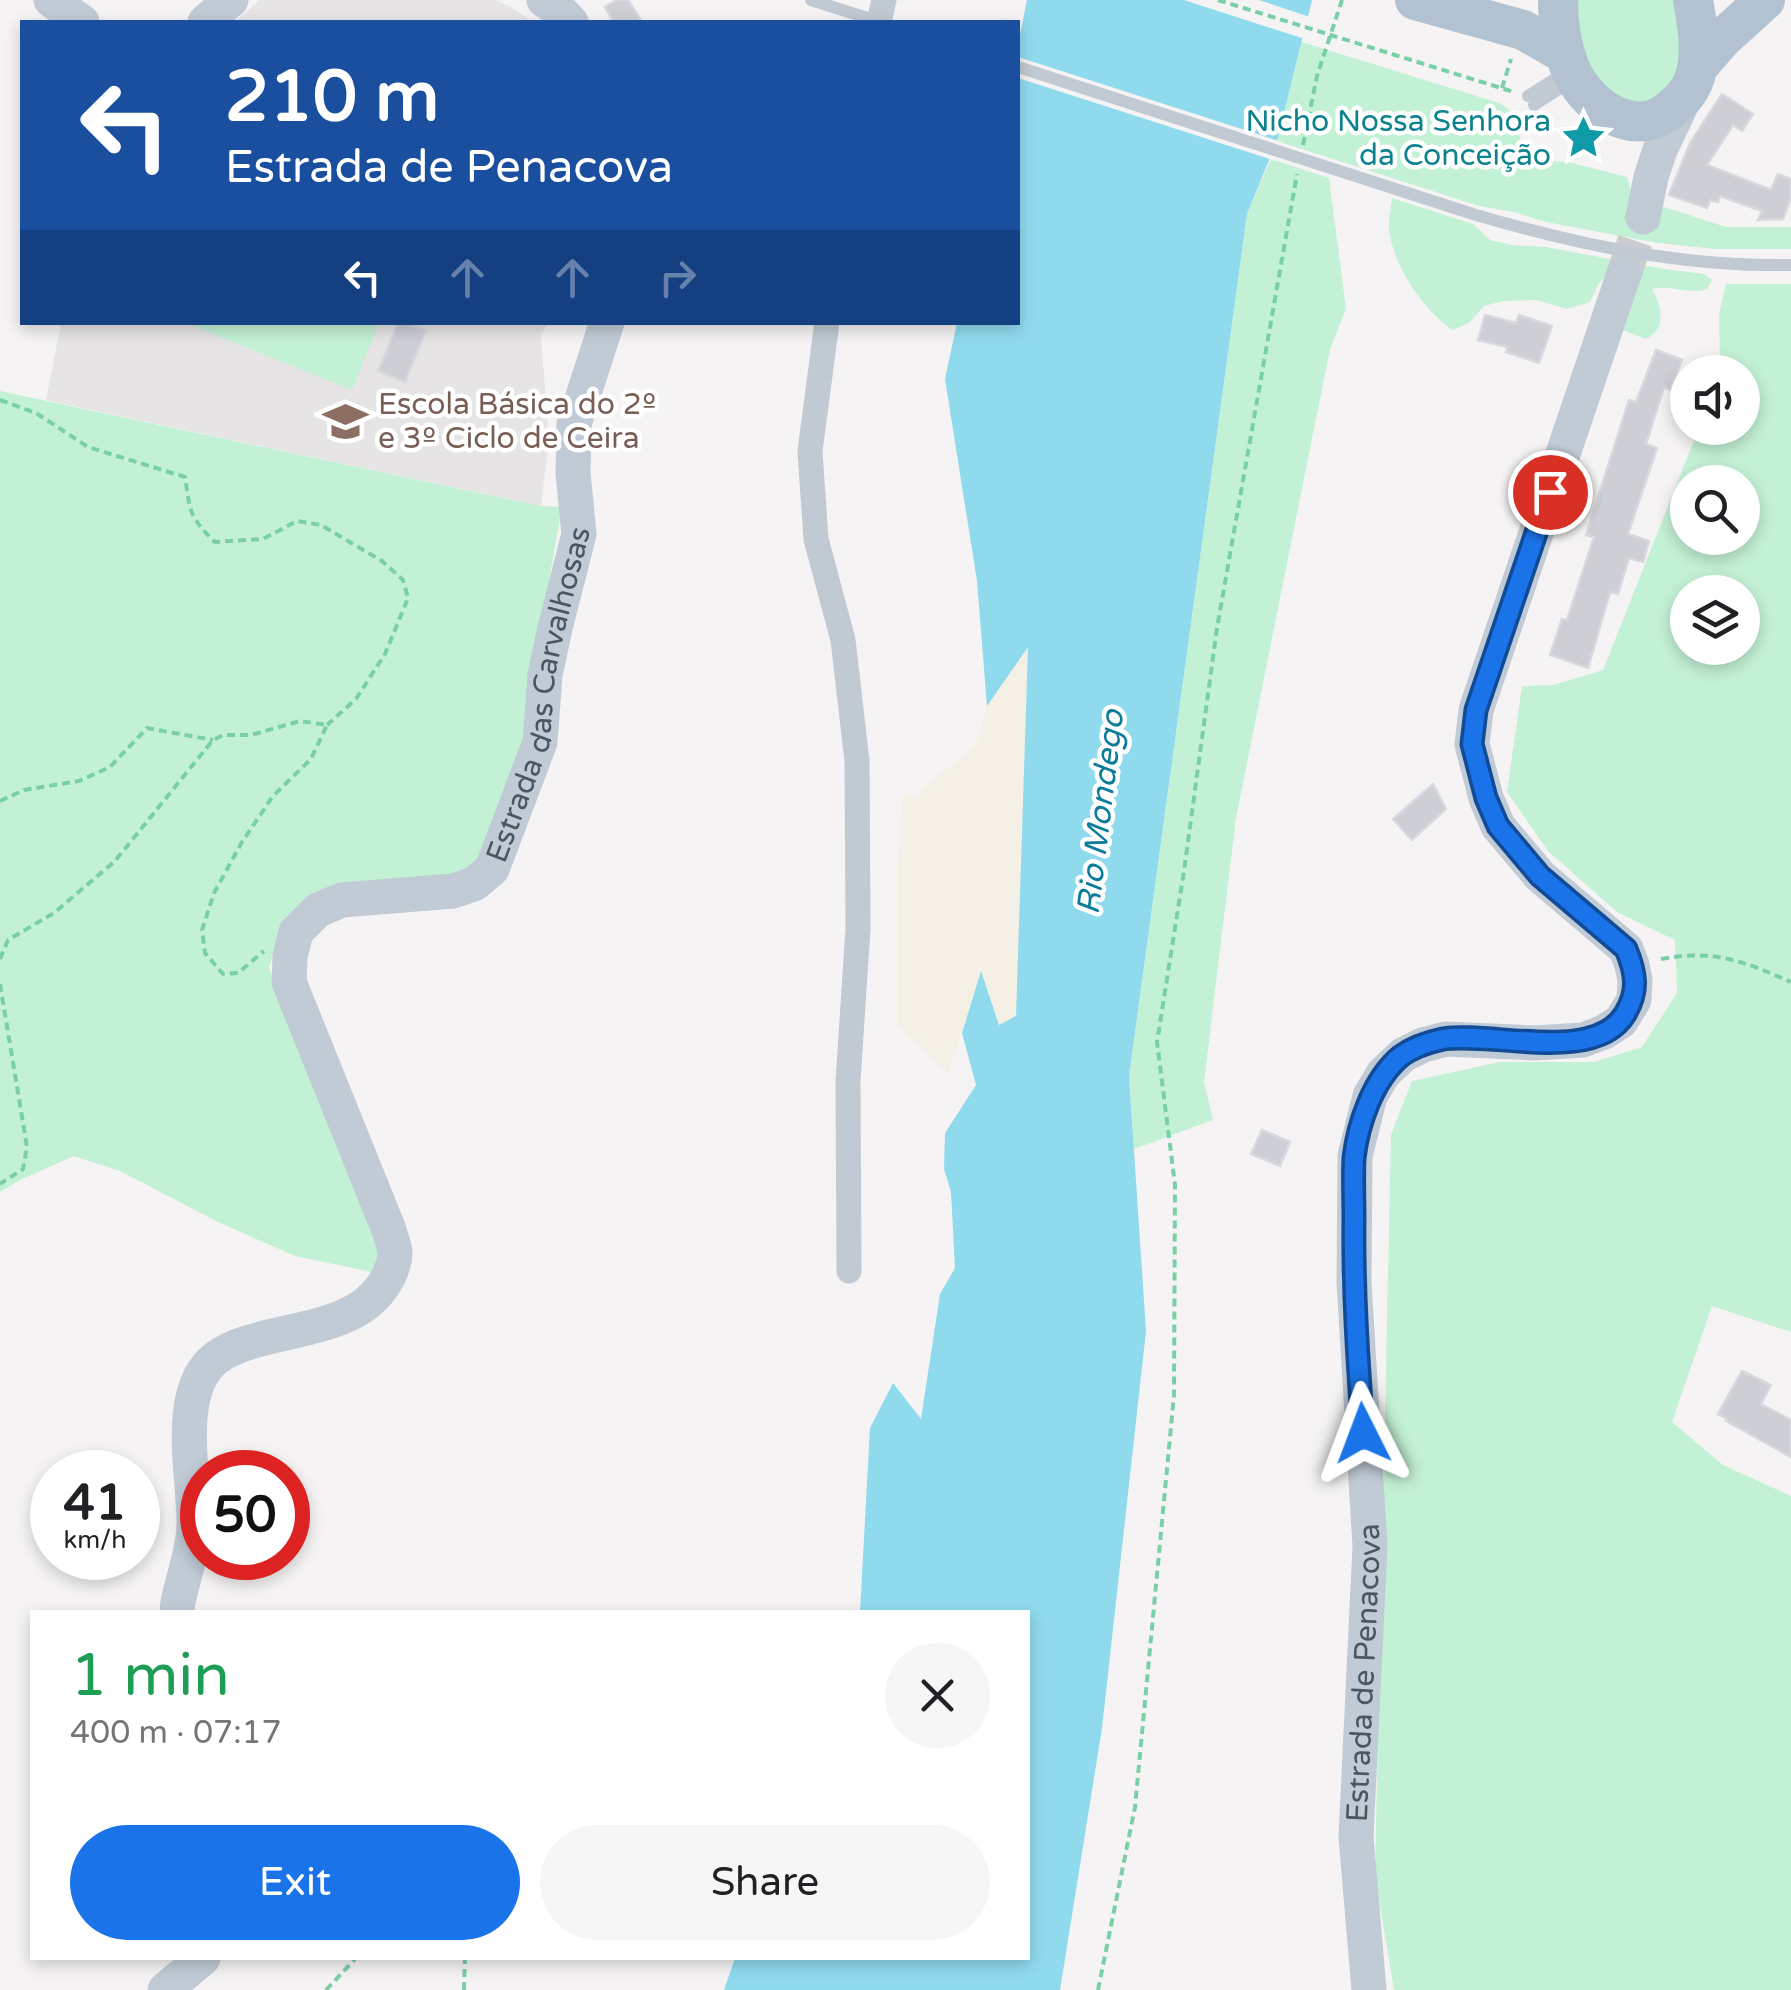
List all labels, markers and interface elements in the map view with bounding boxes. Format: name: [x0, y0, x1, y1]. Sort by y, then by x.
text: 210 m: [225, 56, 439, 140]
icon: left: [60, 60, 190, 190]
place label: Nicho Nossa Senhora da Conceição: [1245, 103, 1551, 174]
place icon: Nicho Nossa Senhora da Conceição: [1560, 114, 1608, 162]
text: Estrada de Penacova: [225, 141, 673, 195]
icon: left: [335, 250, 390, 305]
icon: ahead: [440, 250, 495, 305]
icon: ahead: [545, 250, 600, 305]
icon: right: [650, 250, 705, 305]
map controls: [1670, 355, 1760, 665]
button: sound: [1670, 355, 1760, 445]
place label: Escola Básica do 2º e 3º Ciclo de Ceira: [378, 386, 657, 457]
school or university icon: Escola Básica do 2º e 3º Ciclo de Ceira: [321, 397, 369, 445]
pin: [1508, 450, 1593, 535]
icon: arrive: [1523, 465, 1578, 520]
button: search: [1670, 465, 1760, 555]
street label: Estrada das Carvalhosas: [478, 523, 599, 868]
button: layers: [1670, 575, 1760, 665]
water label: Rio Mondego: [1070, 706, 1133, 917]
position arrow: [1311, 1381, 1415, 1485]
speed limit sign: 50: [180, 1450, 310, 1580]
text: 41: [64, 1473, 126, 1533]
street label: Estrada de Penacova: [1339, 1522, 1389, 1823]
text: km/h: [64, 1525, 126, 1555]
text: 1 min: [70, 1640, 230, 1712]
button: close: [885, 1643, 990, 1748]
text: 400 m · 07:17: [70, 1714, 282, 1752]
button: Exit: [70, 1825, 520, 1940]
button: Share: [540, 1825, 990, 1940]

